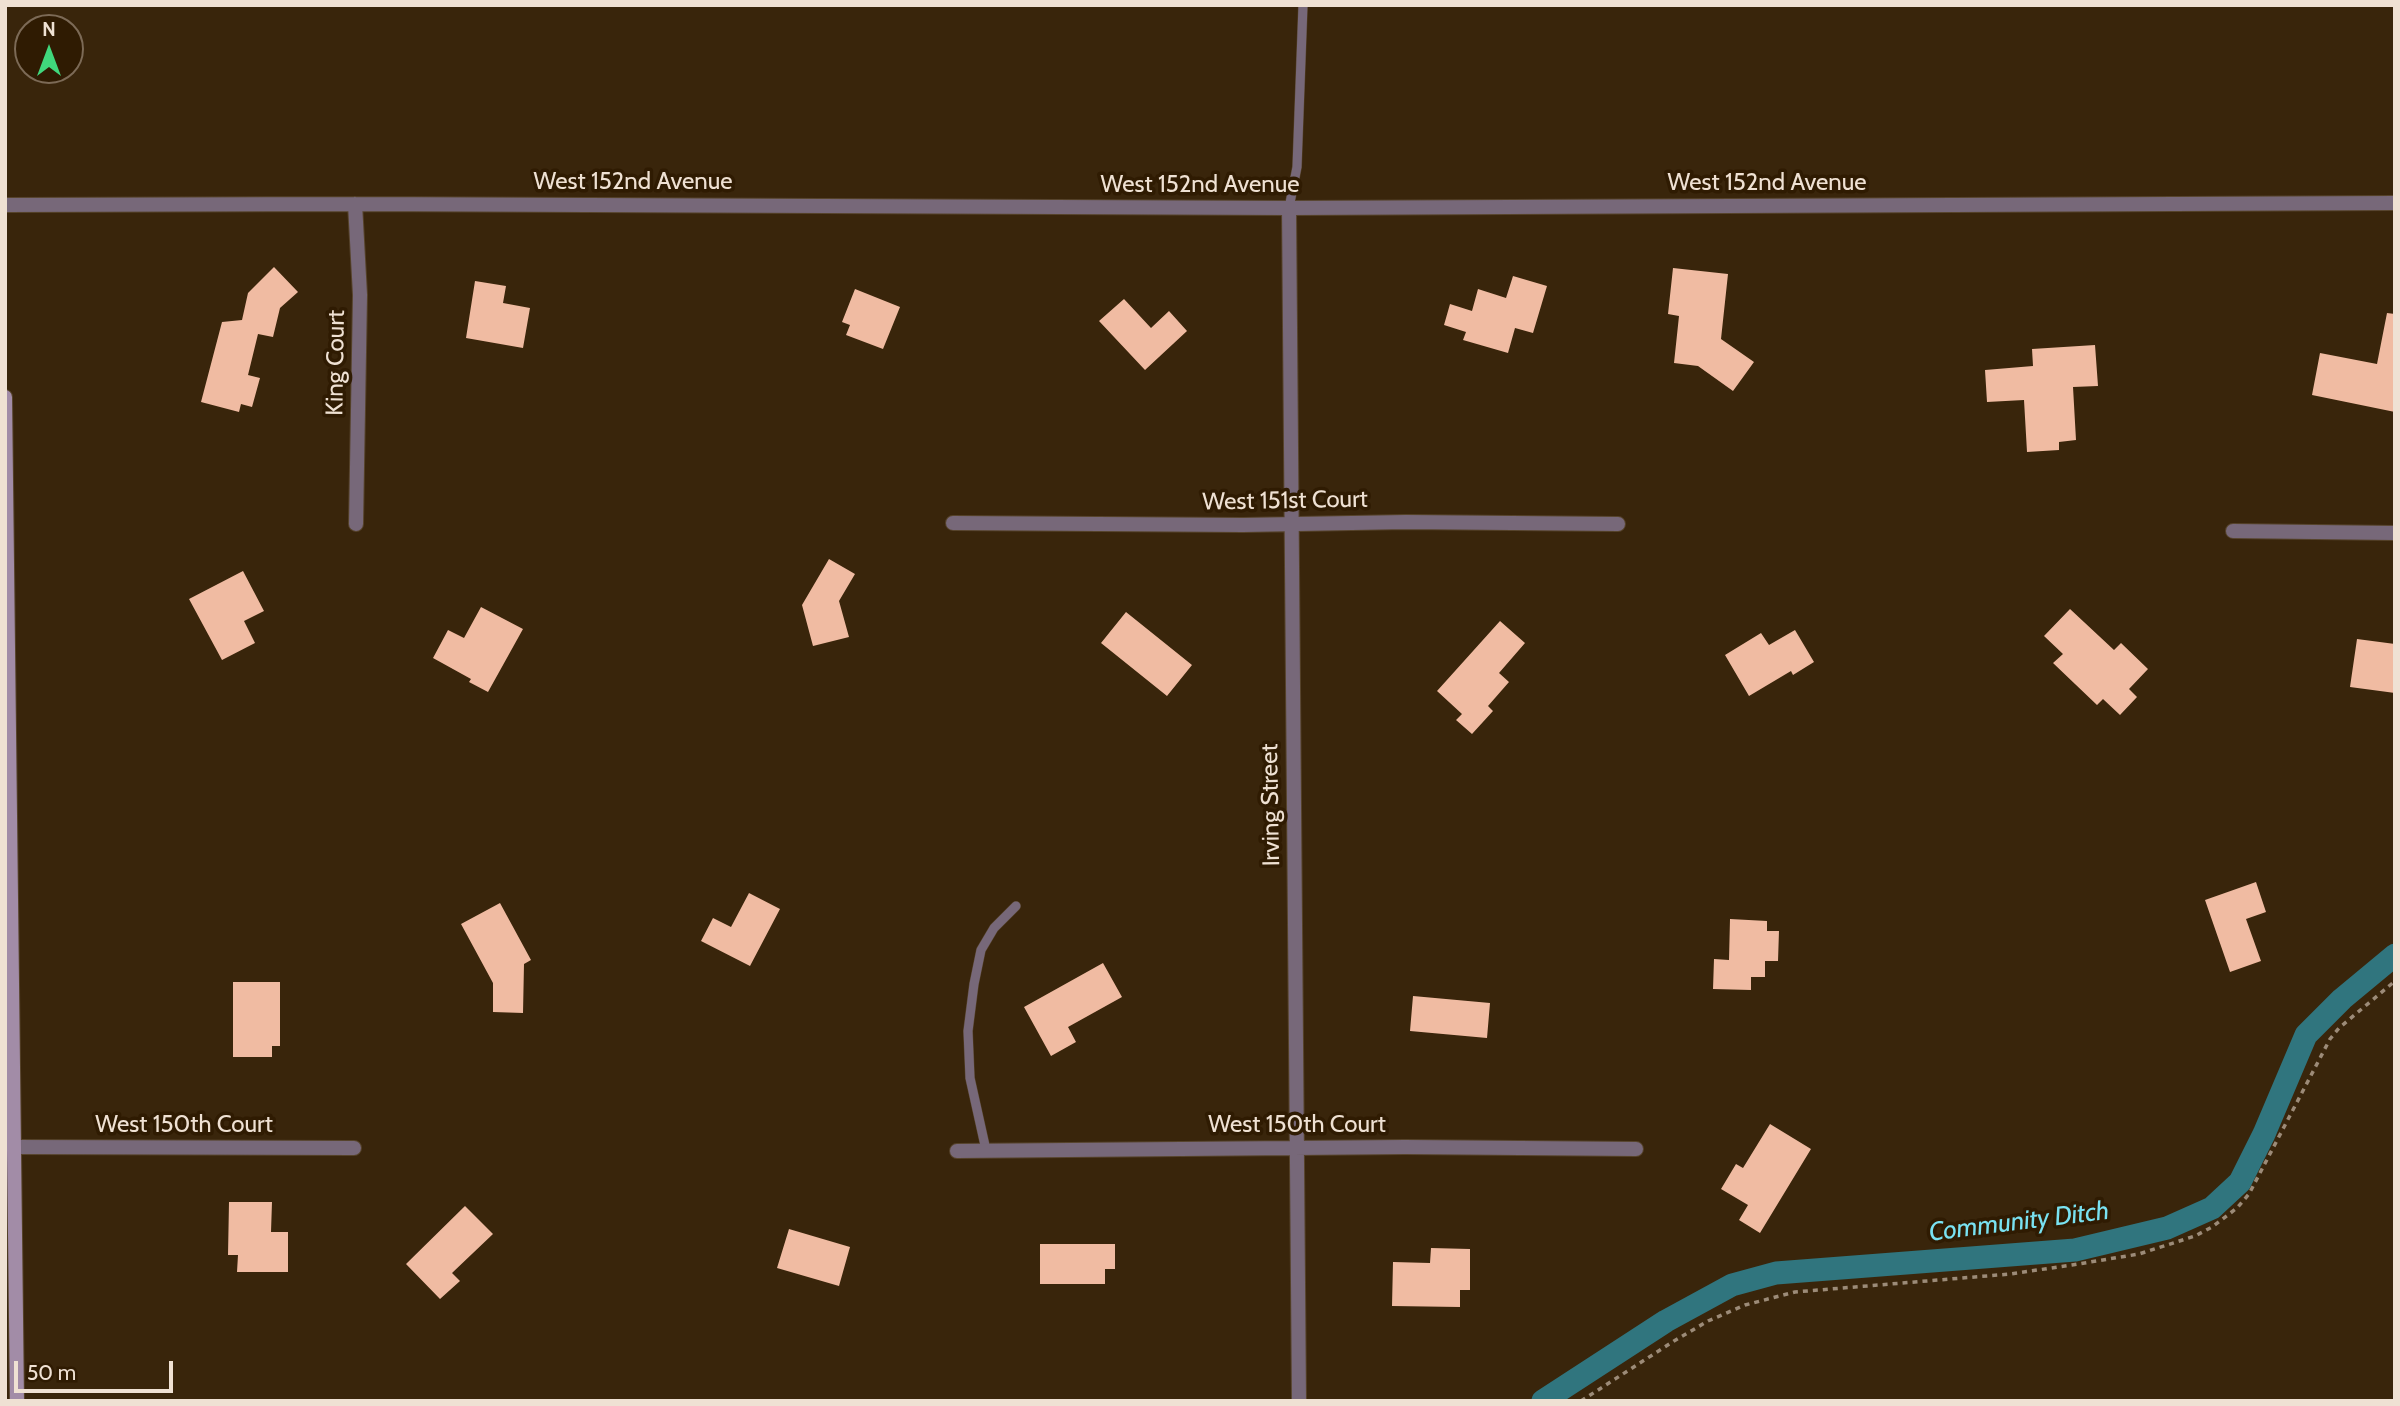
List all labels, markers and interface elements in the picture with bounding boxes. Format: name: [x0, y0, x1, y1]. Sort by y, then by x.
north arrow: [14, 14, 84, 84]
text: N: [42, 18, 56, 41]
street label: West 152nd Avenue: [533, 168, 733, 196]
street label: West 152nd Avenue: [1667, 169, 1867, 197]
street label: West 152nd Avenue: [1100, 171, 1300, 199]
street label: King Court: [321, 310, 351, 416]
street label: West 151st Court: [1202, 485, 1368, 517]
street label: Irving Street: [1256, 743, 1286, 867]
street label: West 150th Court: [95, 1111, 273, 1139]
street label: West 150th Court: [1208, 1111, 1386, 1139]
water label: Community Ditch: [1927, 1195, 2111, 1249]
scale bar: [18, 1346, 177, 1390]
text: 50 m: [27, 1360, 76, 1385]

